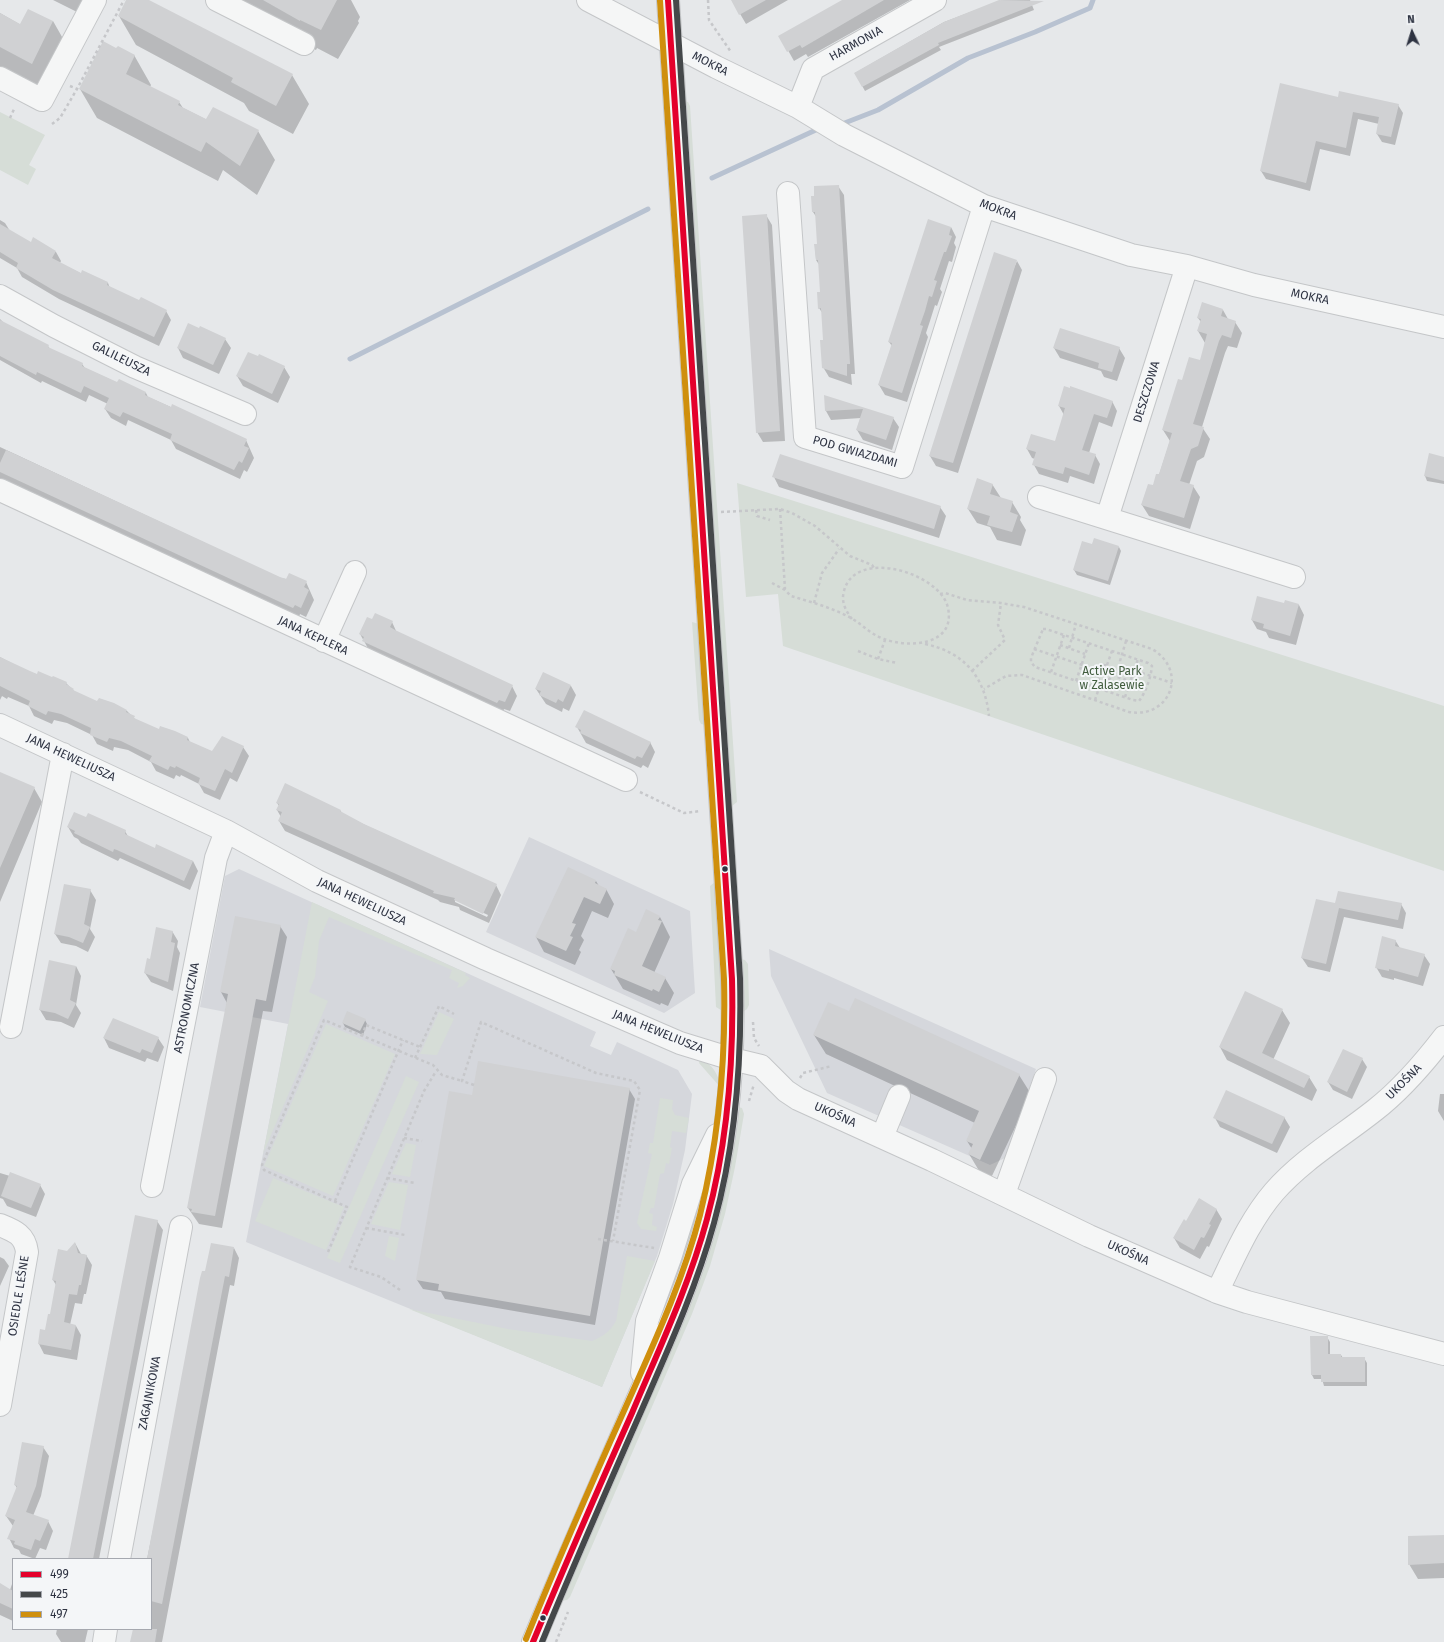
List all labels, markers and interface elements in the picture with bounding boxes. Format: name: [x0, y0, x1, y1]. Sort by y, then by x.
north arrow: [1392, 12, 1432, 52]
text: N: [1407, 13, 1415, 26]
street label: HARMONIA: [827, 24, 885, 64]
street label: MOKRA: [689, 49, 731, 79]
street label: MOKRA: [977, 196, 1019, 224]
street label: MOKRA: [1290, 286, 1330, 308]
street label: GALILEUSZA: [89, 339, 153, 379]
street label: DESZCZOWA: [1131, 359, 1163, 425]
street label: POD GWIAZDAMI: [811, 433, 899, 471]
street label: JANA KEPLERA: [276, 613, 350, 659]
park label: Active Park w Zalasewie: [1080, 665, 1144, 693]
street label: JANA HEWELIUSZA: [24, 731, 118, 785]
unlabelled marker: [720, 864, 730, 874]
street label: JANA HEWELIUSZA: [315, 875, 409, 929]
street label: ASTRONOMICZNA: [171, 961, 203, 1055]
street label: JANA HEWELIUSZA: [611, 1007, 705, 1057]
street label: UKOŚNA: [1383, 1061, 1425, 1103]
street label: UKOŚNA: [812, 1099, 858, 1131]
street label: UKOŚNA: [1105, 1237, 1151, 1269]
street label: OSIEDLE LEŚNE: [6, 1255, 32, 1337]
street label: ZAGAJNIKOWA: [136, 1355, 164, 1431]
legend: [12, 1558, 152, 1630]
text: 499: [50, 1567, 69, 1581]
text: 425: [50, 1587, 68, 1601]
text: 497: [50, 1607, 68, 1621]
unlabelled marker: [538, 1613, 548, 1623]

